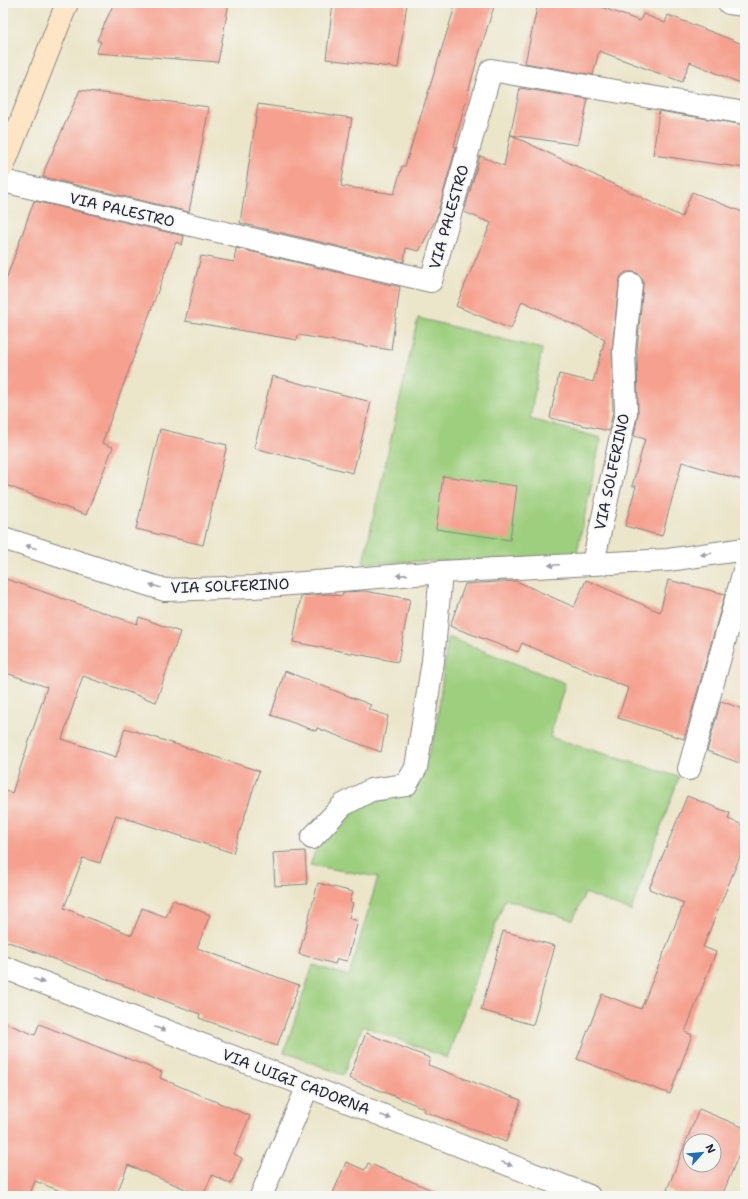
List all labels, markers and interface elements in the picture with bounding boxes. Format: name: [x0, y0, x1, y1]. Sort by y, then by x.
street label: VIA PALESTRO: [425, 162, 473, 272]
street label: VIA PALESTRO: [67, 188, 177, 232]
street label: VIA SOLFERINO: [590, 412, 634, 532]
one-way arrow: [25, 544, 37, 550]
one-way arrow: [700, 551, 712, 557]
one-way arrow: [548, 562, 560, 569]
one-way arrow: [396, 572, 408, 578]
street label: VIA SOLFERINO: [170, 574, 290, 598]
one-way arrow: [149, 583, 161, 589]
one-way arrow: [34, 978, 45, 984]
one-way arrow: [155, 1026, 167, 1032]
street label: VIA LUIGI CADORNA: [219, 1045, 373, 1119]
one-way arrow: [380, 1114, 392, 1120]
north arrow: [682, 1133, 722, 1173]
text: N: [702, 1141, 719, 1156]
one-way arrow: [501, 1161, 512, 1167]

